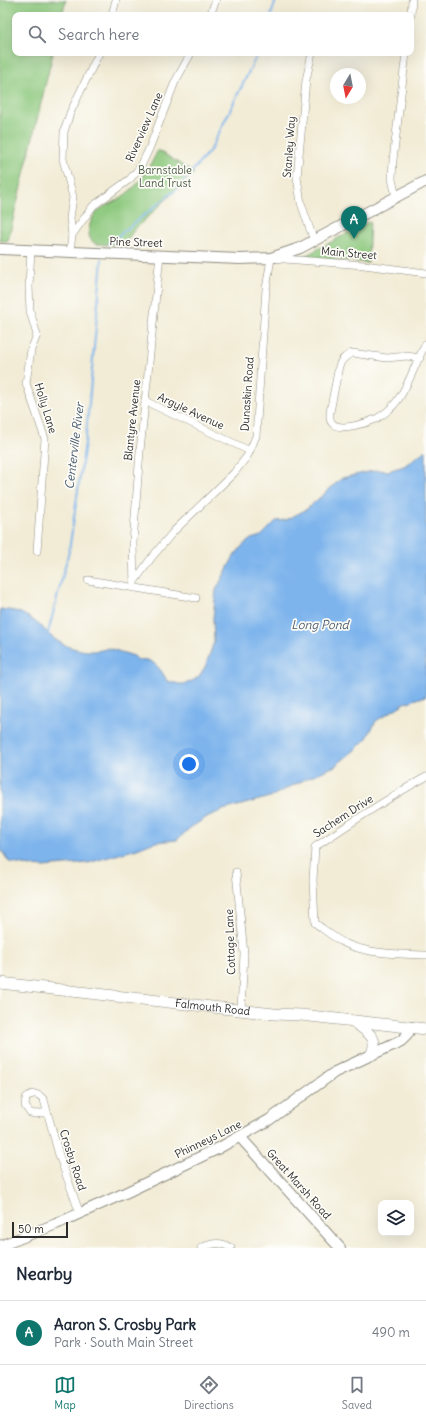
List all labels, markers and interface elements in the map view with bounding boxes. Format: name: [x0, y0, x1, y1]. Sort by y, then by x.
search box: [12, 12, 414, 56]
icon: search: [26, 23, 48, 45]
text: Search here: [58, 25, 139, 44]
north arrow: [330, 68, 366, 104]
street label: Riverview Lane: [122, 90, 166, 164]
street label: Stanley Way: [280, 116, 298, 178]
park label: Barnstable Land Trust: [138, 163, 192, 190]
pin: A: [341, 206, 367, 239]
street label: Pine Street: [109, 234, 163, 250]
street label: Main Street: [321, 244, 378, 262]
street label: Dunaskin Road: [237, 356, 257, 432]
street label: Blantyre Avenue: [121, 379, 143, 461]
street label: Holly Lane: [32, 381, 60, 435]
street label: Argyle Avenue: [156, 390, 227, 433]
water label: Centerville River: [61, 400, 87, 490]
water label: Long Pond: [291, 617, 351, 632]
your location: [179, 754, 199, 774]
street label: Sachem Drive: [310, 791, 376, 841]
street label: Cottage Lane: [222, 909, 238, 975]
street label: Falmouth Road: [174, 996, 251, 1018]
street label: Phinneys Lane: [172, 1117, 244, 1161]
street label: Crosby Road: [57, 1128, 90, 1193]
street label: Great Marsh Road: [264, 1146, 335, 1223]
map controls: [378, 1200, 414, 1236]
button: layers: [378, 1200, 414, 1236]
scale bar: [12, 1220, 68, 1239]
text: 50 m: [18, 1222, 44, 1236]
text: Nearby: [16, 1263, 72, 1285]
text: Aaron S. Crosby Park: [54, 1315, 196, 1334]
text: A: [25, 1324, 33, 1341]
text: 490 m: [372, 1324, 410, 1341]
text: Park · South Main Street: [54, 1334, 193, 1351]
tab: Map: [54, 1374, 76, 1412]
tab: Directions: [184, 1374, 234, 1412]
tab: Saved: [342, 1374, 372, 1412]

